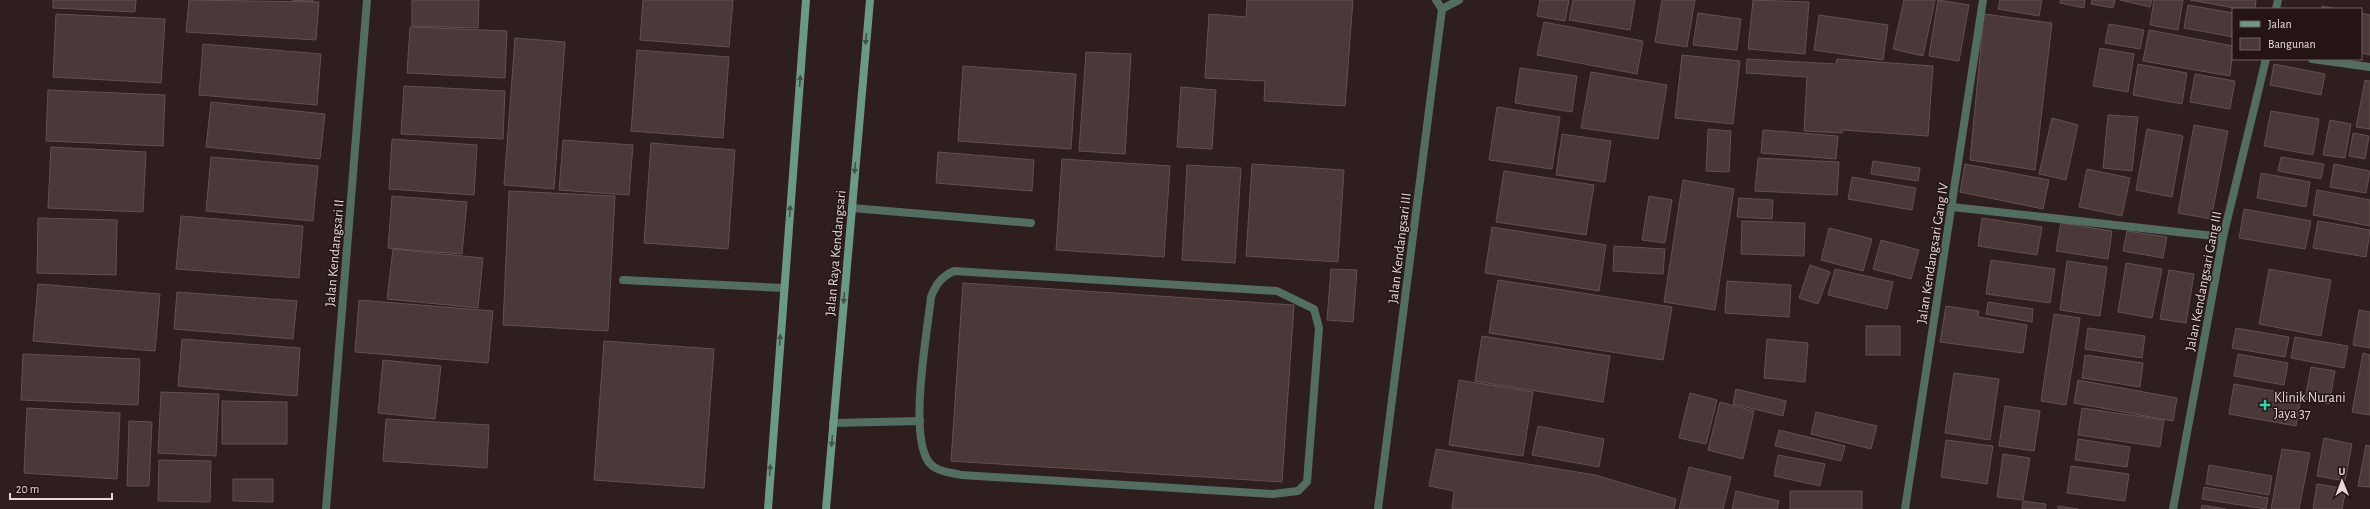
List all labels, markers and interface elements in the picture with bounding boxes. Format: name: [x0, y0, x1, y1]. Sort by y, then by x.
legend: [2232, 8, 2362, 60]
text: Jalan: [2268, 18, 2292, 30]
one-way arrow: [863, 33, 870, 45]
text: Bangunan: [2268, 38, 2316, 50]
one-way arrow: [796, 75, 803, 87]
one-way arrow: [852, 162, 859, 174]
street label: Jalan Kendangsari Gang IV: [1915, 182, 1951, 325]
street label: Jalan Raya Kendangsari: [824, 190, 848, 317]
street label: Jalan Kendangsari III: [1386, 192, 1414, 304]
street label: Jalan Kendangsari II: [323, 199, 347, 307]
one-way arrow: [787, 205, 794, 217]
street label: Jalan Kendangsari Gang III: [2184, 210, 2224, 352]
one-way arrow: [841, 292, 848, 304]
one-way arrow: [777, 334, 784, 347]
place label: Klinik Nurani Jaya 37: [2274, 391, 2346, 421]
marker: Klinik Nurani Jaya 37: [2259, 399, 2271, 411]
one-way arrow: [828, 435, 835, 447]
north arrow: [2322, 461, 2362, 501]
one-way arrow: [767, 464, 774, 476]
text: U: [2338, 466, 2345, 477]
scale bar: [10, 475, 112, 501]
text: 20 m: [16, 483, 39, 495]

